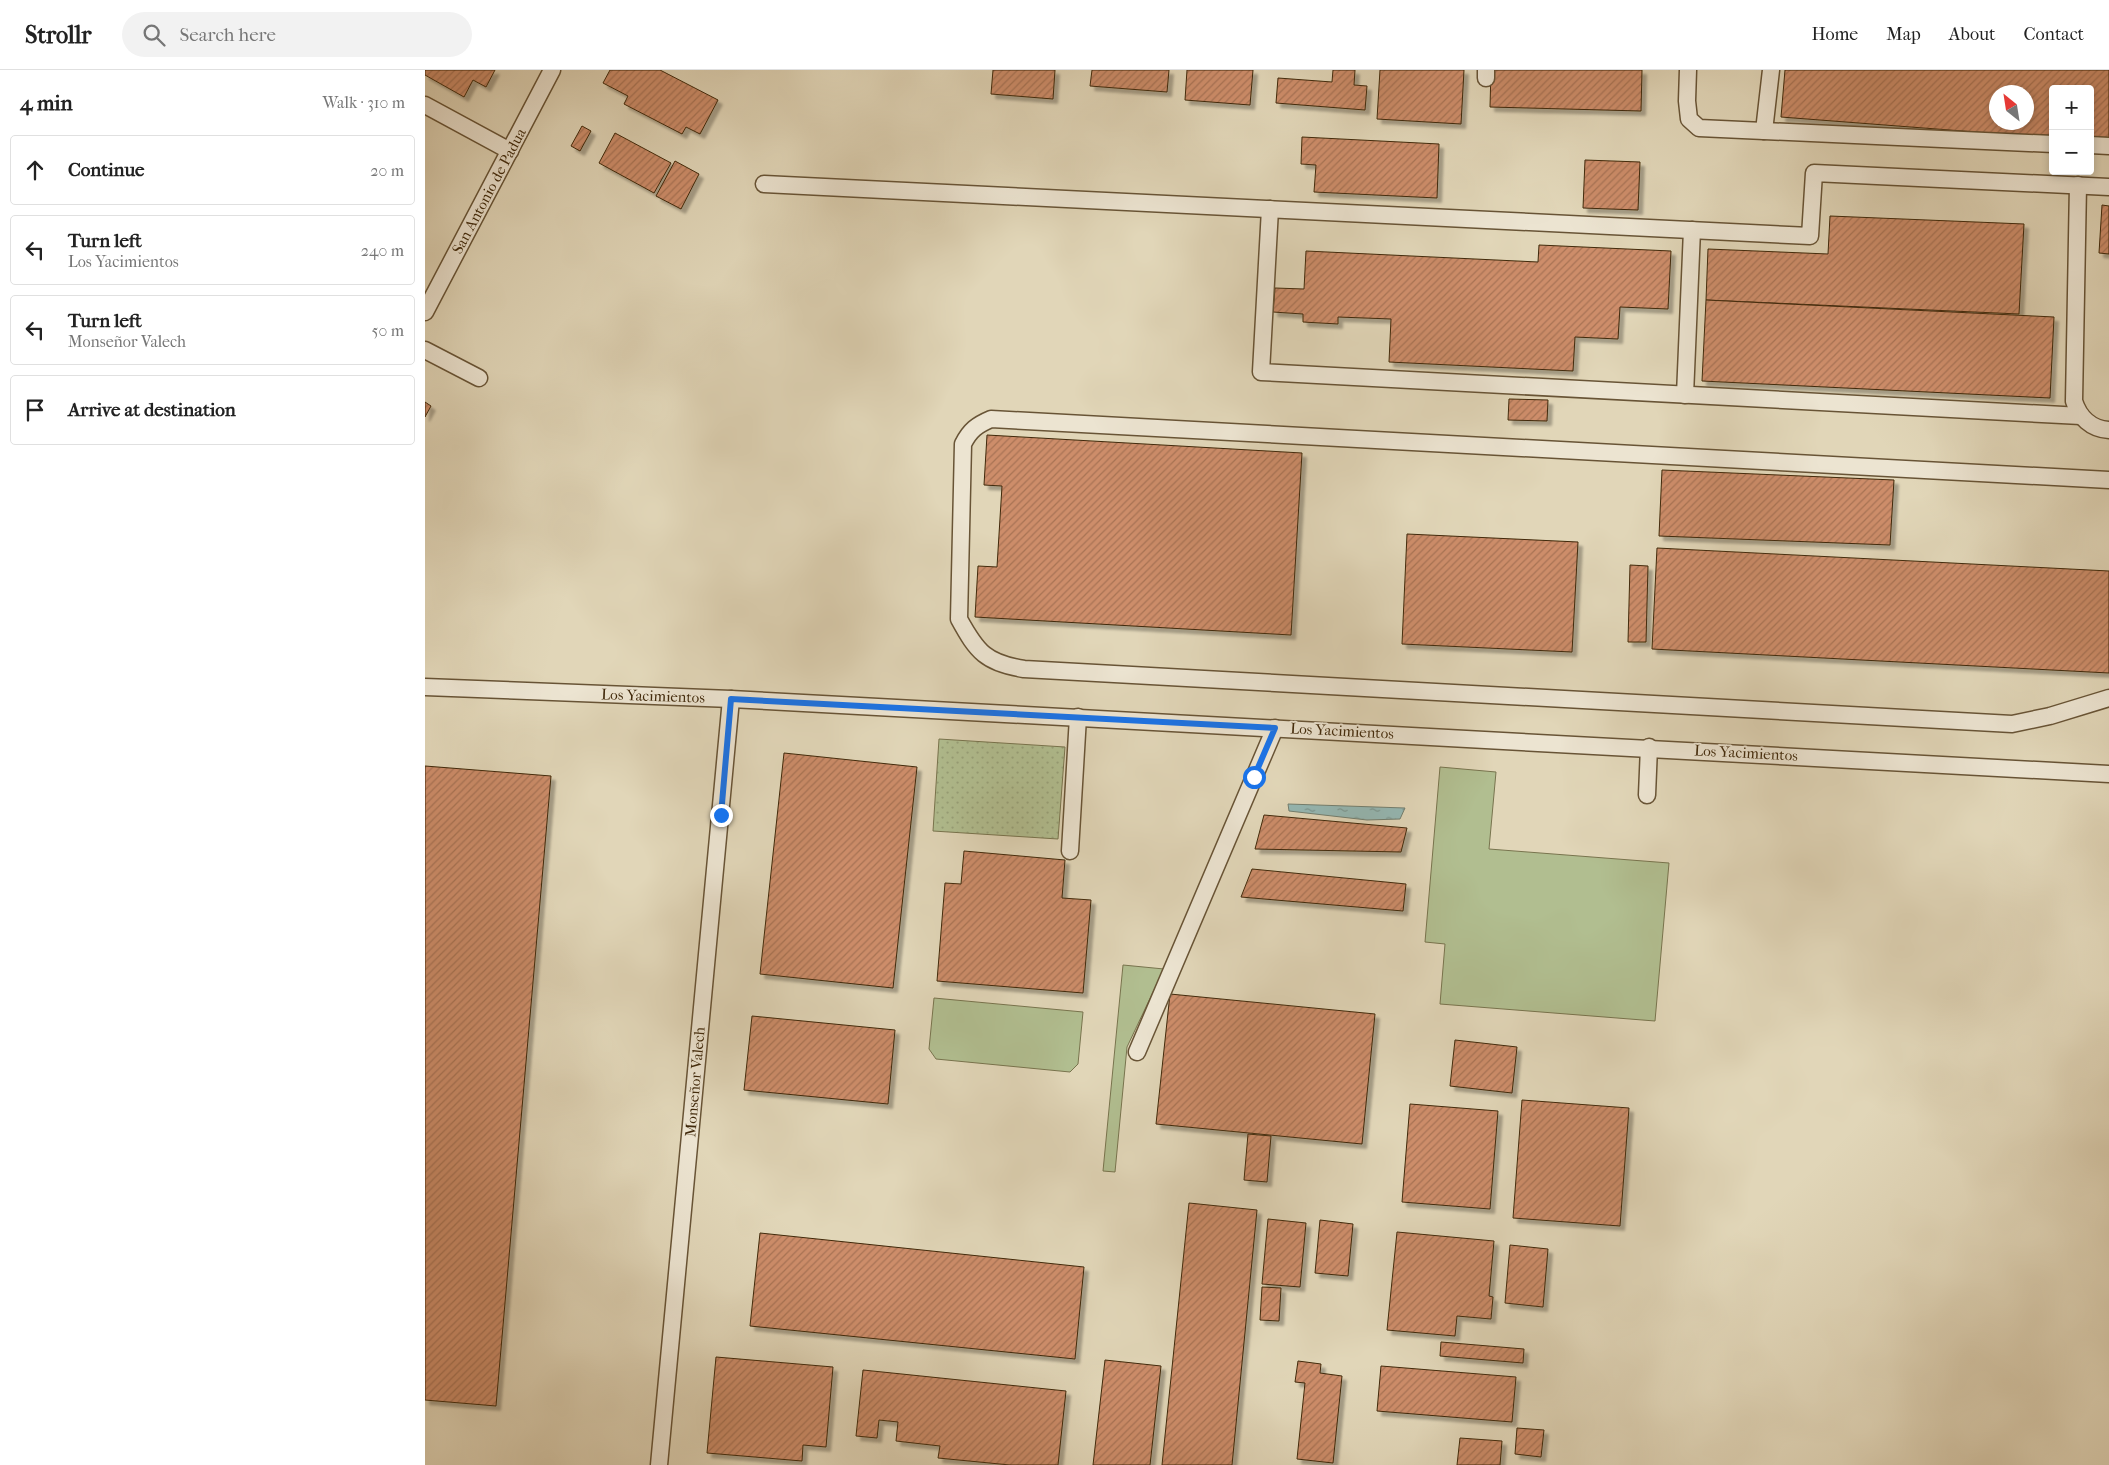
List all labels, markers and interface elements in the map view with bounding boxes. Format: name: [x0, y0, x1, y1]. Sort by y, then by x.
search box: [122, 12, 472, 57]
text: Strollr: [25, 21, 92, 49]
icon: search: [140, 21, 168, 49]
text: Search here: [180, 24, 276, 46]
text: Home: [1811, 24, 1858, 45]
text: Map: [1886, 24, 1921, 45]
text: About: [1949, 24, 1995, 45]
text: Contact: [2023, 24, 2084, 45]
north arrow: [1989, 85, 2034, 130]
map controls: [2049, 85, 2094, 175]
button: +: [2049, 85, 2094, 130]
text: 4 min: [20, 91, 73, 115]
text: Walk · 310 m: [322, 93, 405, 112]
street label: San Antonio de Padua: [448, 124, 530, 257]
button: −: [2049, 130, 2094, 175]
icon: ahead: [21, 156, 49, 184]
text: Continue: [68, 159, 144, 181]
text: 20 m: [370, 161, 404, 180]
text: Turn left: [68, 230, 142, 252]
icon: left: [21, 236, 49, 264]
text: 240 m: [361, 241, 404, 260]
text: Los Yacimientos: [68, 252, 179, 271]
text: Turn left: [68, 310, 142, 332]
icon: left: [21, 316, 49, 344]
text: 50 m: [372, 321, 404, 340]
text: Monseñor Valech: [68, 332, 186, 351]
icon: arrive: [21, 396, 49, 424]
text: Arrive at destination: [68, 399, 236, 421]
street label: Los Yacimientos: [601, 685, 706, 707]
street label: Los Yacimientos: [1290, 719, 1395, 743]
street label: Los Yacimientos: [1694, 741, 1799, 765]
route start: [1243, 766, 1266, 789]
route end: [710, 804, 733, 827]
street label: Monseñor Valech: [681, 1026, 709, 1138]

